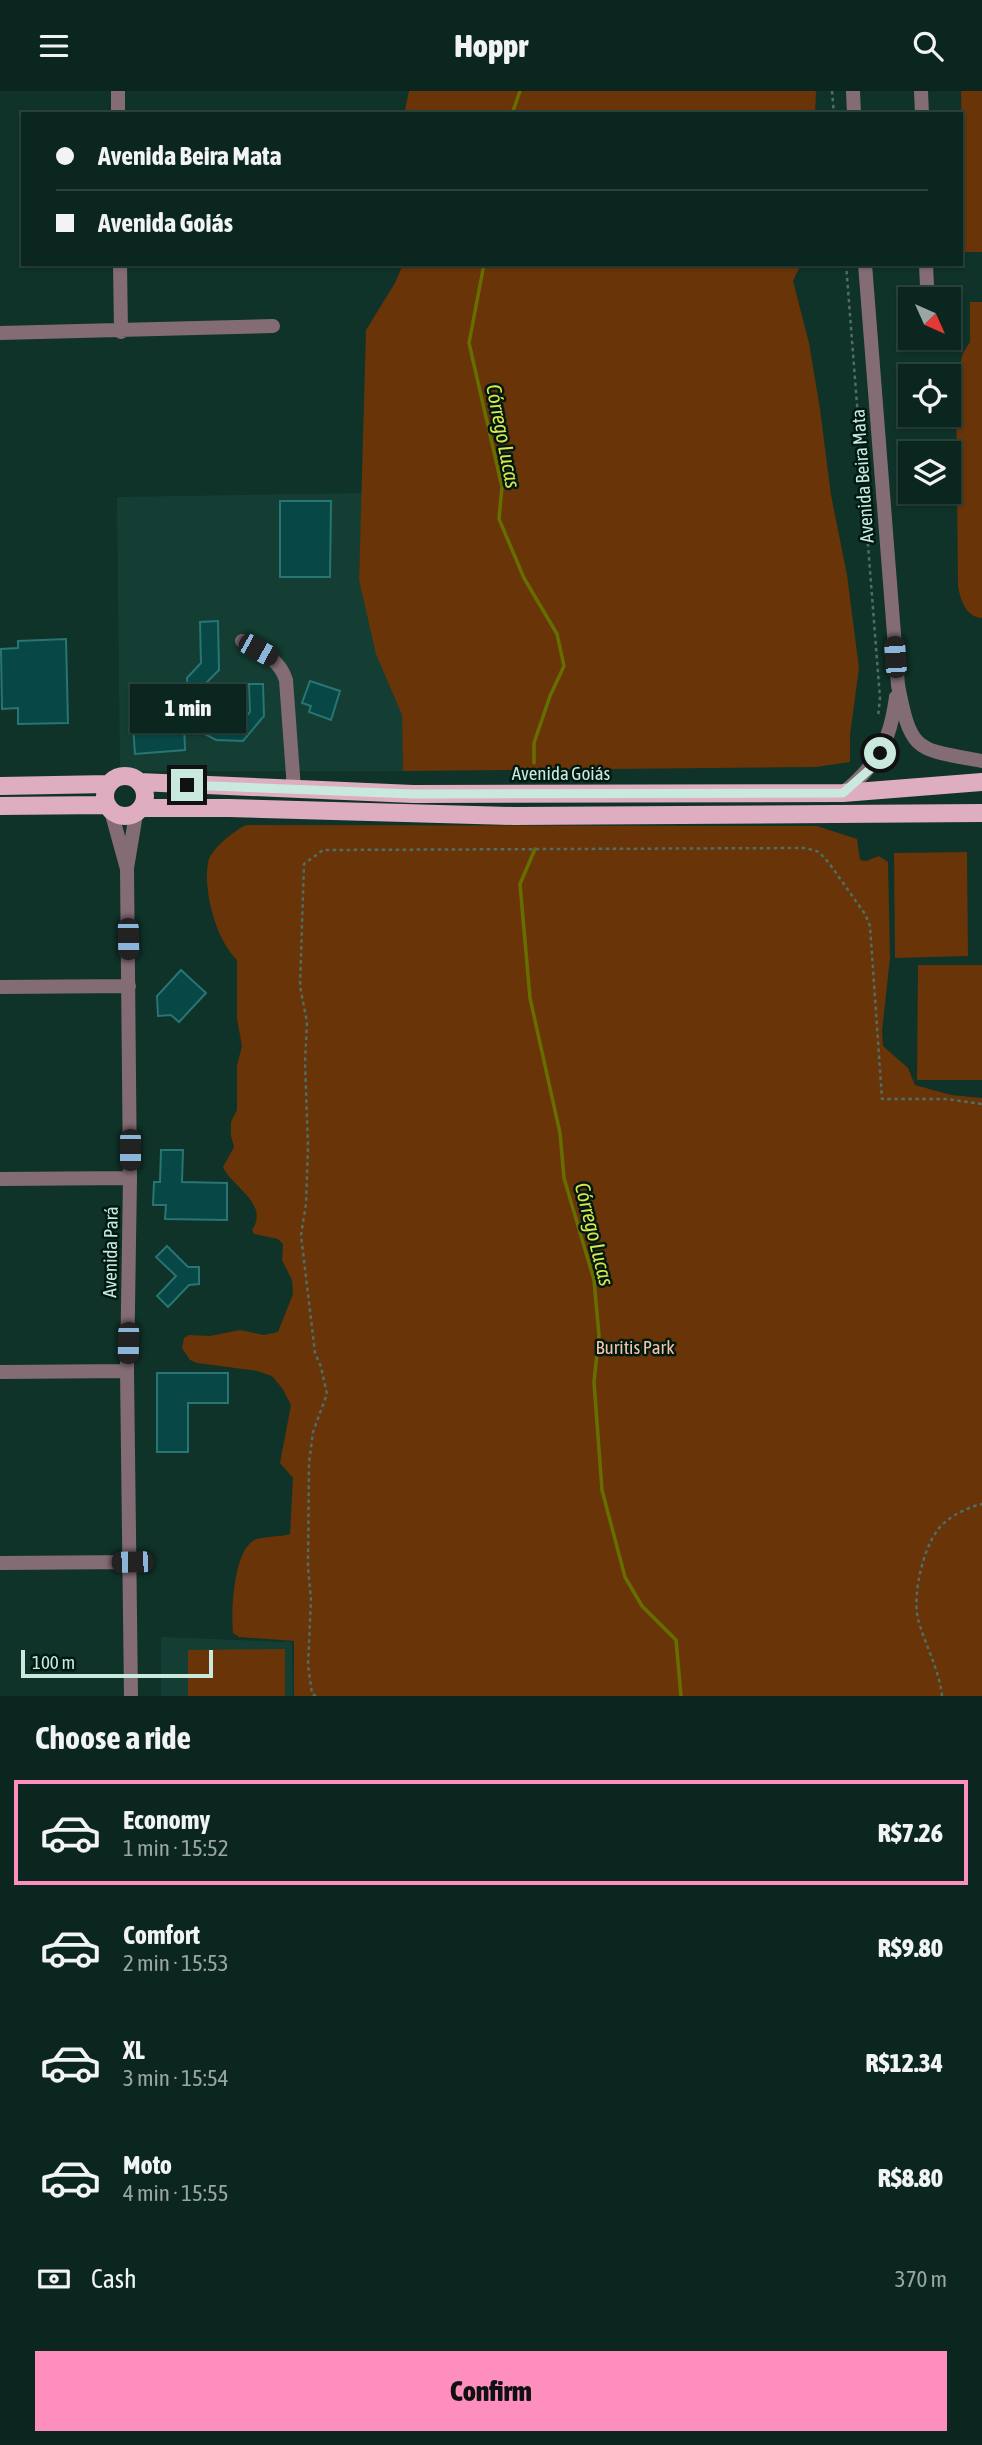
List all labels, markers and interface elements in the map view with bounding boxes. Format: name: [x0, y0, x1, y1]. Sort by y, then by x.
icon: menu: [35, 27, 73, 65]
text: Hoppr: [454, 27, 528, 64]
icon: search: [909, 27, 947, 65]
text: Avenida Beira Mata: [98, 141, 282, 171]
text: Avenida Goiás: [98, 208, 233, 238]
north arrow: [898, 287, 961, 350]
map controls: [898, 287, 961, 504]
button: locate: [898, 364, 961, 427]
water label: Córrego Lucas: [482, 382, 526, 490]
street label: Avenida Beira Mata: [846, 408, 878, 544]
button: layers: [898, 441, 961, 504]
car: [235, 631, 282, 669]
car: [884, 635, 907, 679]
callout: 1 min: [129, 683, 245, 733]
text: 1 min: [165, 695, 211, 721]
route start: [864, 737, 896, 769]
street label: Avenida Goiás: [512, 762, 611, 784]
route end: [171, 769, 203, 801]
car: [118, 918, 139, 960]
car: [120, 1129, 141, 1171]
water label: Córrego Lucas: [571, 1180, 619, 1288]
street label: Avenida Pará: [98, 1206, 122, 1298]
car: [118, 1322, 139, 1364]
park label: Buritis Park: [595, 1336, 675, 1358]
car: [111, 1551, 154, 1573]
scale bar: [21, 1647, 214, 1679]
text: 100 m: [32, 1651, 75, 1673]
text: Choose a ride: [35, 1719, 191, 1756]
icon: car: [39, 1801, 102, 1864]
text: Economy: [123, 1805, 210, 1835]
text: R$7.26: [878, 1818, 943, 1848]
text: 1 min · 15:52: [123, 1835, 229, 1861]
icon: car: [39, 1916, 102, 1979]
text: Comfort: [123, 1920, 200, 1950]
text: R$9.80: [878, 1933, 943, 1963]
text: 2 min · 15:53: [123, 1950, 229, 1976]
icon: car: [39, 2031, 102, 2094]
text: XL: [123, 2035, 145, 2065]
text: R$12.34: [866, 2048, 943, 2078]
text: 3 min · 15:54: [123, 2065, 229, 2091]
icon: car: [39, 2146, 102, 2209]
text: Moto: [123, 2150, 172, 2180]
text: R$8.80: [878, 2163, 943, 2193]
text: 4 min · 15:55: [123, 2180, 229, 2206]
icon: cash: [35, 2260, 73, 2298]
text: Cash: [91, 2264, 137, 2294]
text: 370 m: [895, 2266, 947, 2292]
button: Confirm: [35, 2351, 947, 2431]

